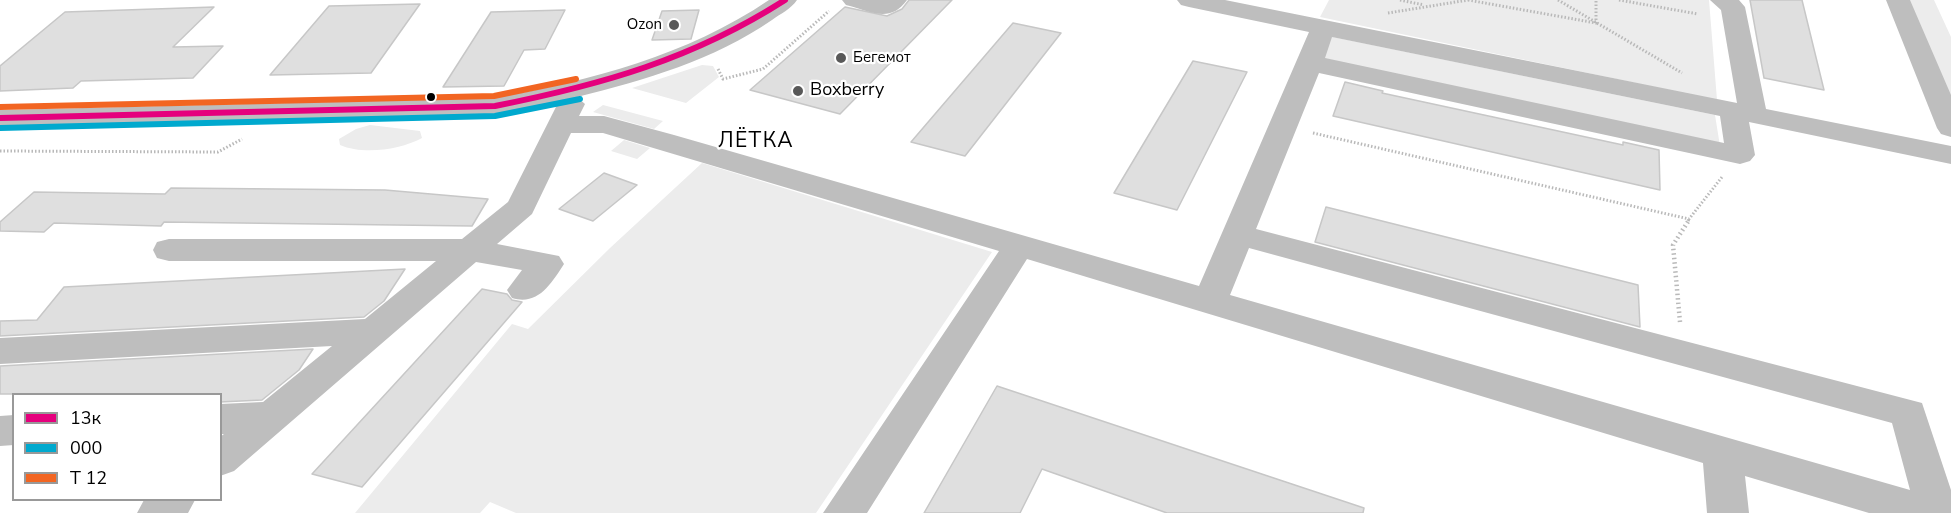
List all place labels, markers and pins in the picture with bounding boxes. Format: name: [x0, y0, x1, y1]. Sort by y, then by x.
place label: Ozon: [627, 16, 662, 34]
marker: Ozon: [667, 18, 681, 32]
place label: Бегемот: [853, 49, 911, 67]
marker: Бегемот: [834, 51, 848, 65]
place label: Boxberry: [810, 80, 884, 102]
marker: Boxberry: [791, 84, 805, 98]
unlabelled marker: [425, 91, 437, 103]

